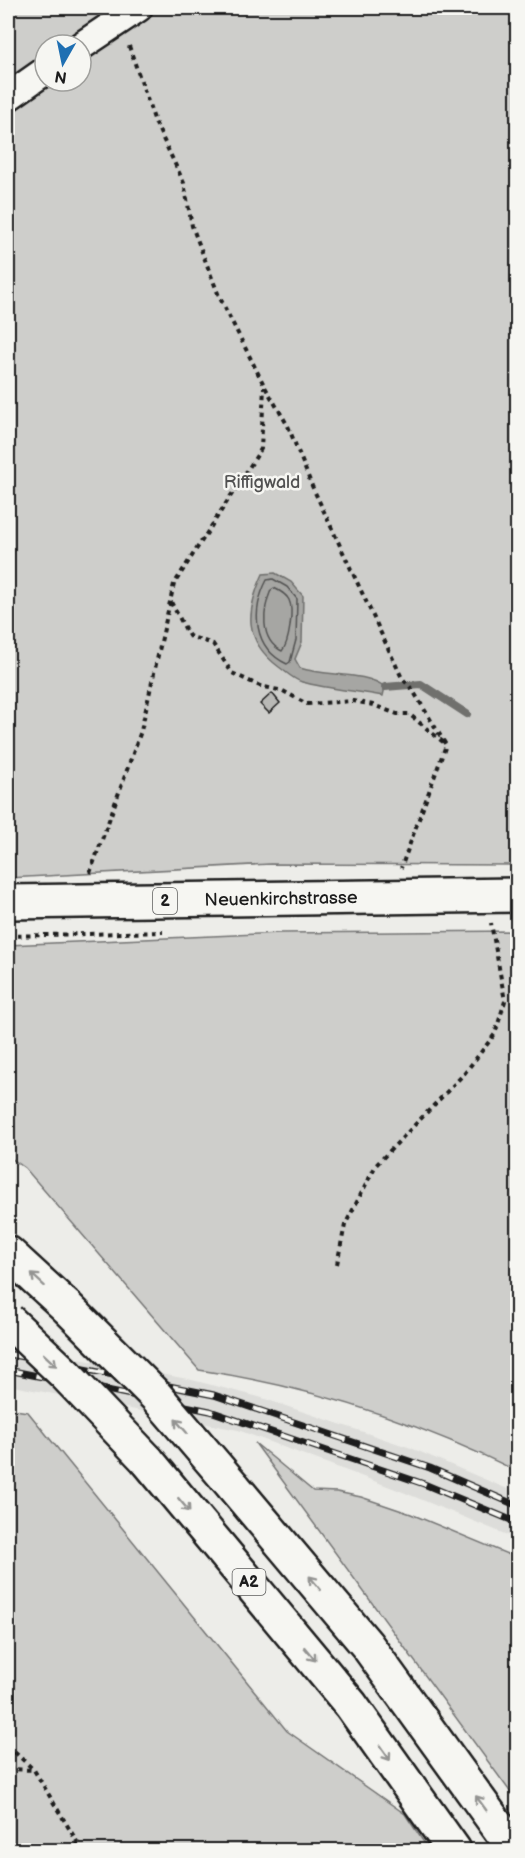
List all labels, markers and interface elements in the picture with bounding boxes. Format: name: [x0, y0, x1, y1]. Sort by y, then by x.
north arrow: [33, 33, 93, 93]
text: N: [53, 66, 68, 87]
park label: Riffigwald: [224, 472, 300, 493]
street label: Neuenkirchstrasse: [204, 887, 358, 911]
road number: 2: [153, 888, 177, 914]
one-way arrow: [31, 1273, 46, 1287]
one-way arrow: [43, 1353, 58, 1367]
one-way arrow: [174, 1419, 188, 1434]
one-way arrow: [178, 1497, 191, 1513]
road number: A2: [232, 1569, 266, 1595]
one-way arrow: [308, 1576, 322, 1591]
one-way arrow: [303, 1646, 317, 1661]
one-way arrow: [379, 1744, 391, 1760]
one-way arrow: [475, 1796, 487, 1812]

